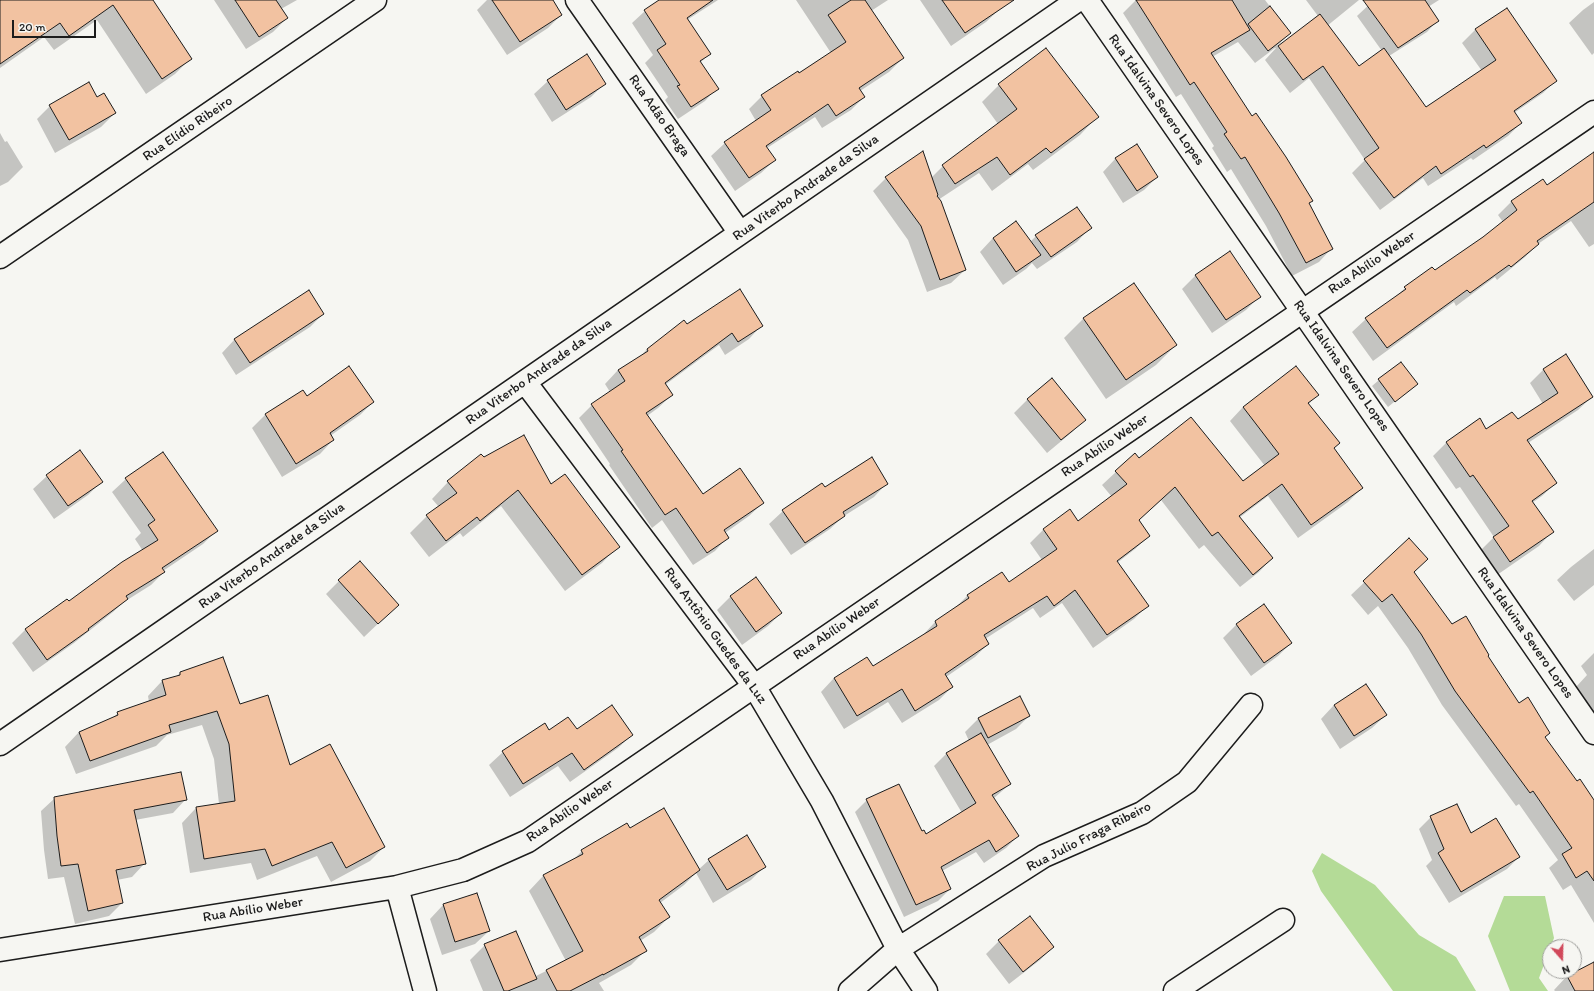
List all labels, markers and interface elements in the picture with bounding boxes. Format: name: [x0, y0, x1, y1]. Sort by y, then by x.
scale bar: [14, 12, 98, 38]
text: 20 m: [19, 20, 46, 34]
street label: Rua Idalvina Severo Lopes: [1104, 31, 1208, 169]
street label: Rua Adão Braga: [624, 72, 694, 160]
street label: Rua Elídio Ribeiro: [140, 93, 236, 165]
street label: Rua Viterbo Andrade da Silva: [730, 131, 882, 245]
street label: Rua Abílio Weber: [1325, 228, 1419, 298]
street label: Rua Idalvina Severo Lopes: [1289, 297, 1393, 435]
street label: Rua Viterbo Andrade da Silva: [463, 315, 615, 429]
street label: Rua Abílio Weber: [1058, 411, 1152, 481]
street label: Rua Viterbo Andrade da Silva: [196, 499, 348, 613]
street label: Rua Antônio Guedes da Luz: [660, 564, 770, 708]
street label: Rua Idalvina Severo Lopes: [1473, 564, 1577, 702]
street label: Rua Abílio Weber: [790, 594, 884, 664]
street label: Rua Abílio Weber: [523, 776, 617, 846]
street label: Rua Julio Fraga Ribeiro: [1024, 798, 1154, 876]
street label: Rua Abílio Weber: [202, 894, 304, 926]
north arrow: [1542, 939, 1582, 979]
text: N: [1560, 962, 1572, 977]

